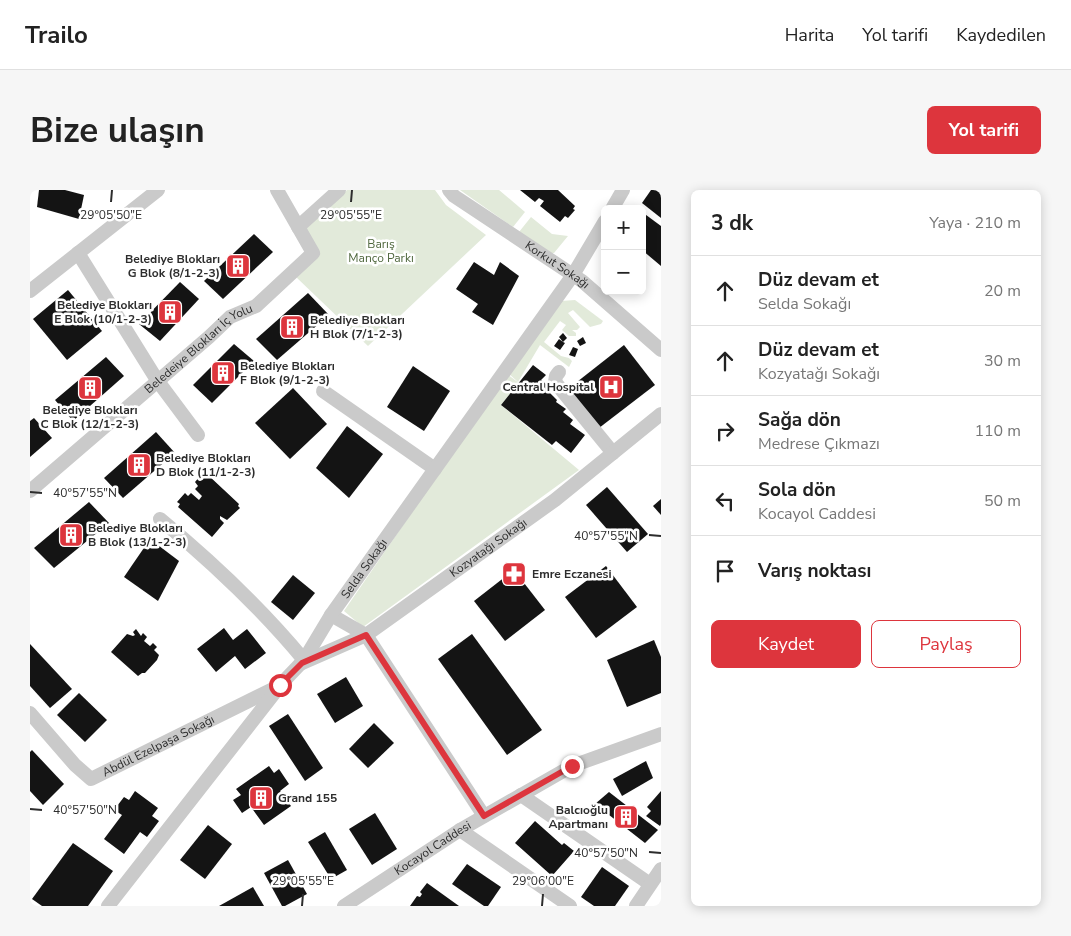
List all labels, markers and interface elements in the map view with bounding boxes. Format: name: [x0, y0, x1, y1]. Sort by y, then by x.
text: Trailo: [25, 19, 88, 51]
text: Harita: [785, 23, 834, 47]
text: Yol tarifi: [862, 23, 928, 47]
text: Kaydedilen: [956, 23, 1046, 47]
button: Yol tarifi: [927, 106, 1041, 154]
text: Bize ulaşın: [30, 107, 205, 154]
map controls: [601, 205, 646, 295]
button: +: [601, 205, 646, 250]
text: 29°05'50"E: [80, 207, 142, 223]
text: 29°05'55"E: [320, 207, 382, 223]
text: 3 dk: [711, 209, 753, 237]
text: Yaya · 210 m: [929, 212, 1021, 234]
park label: Barış Manço Parkı: [348, 236, 414, 266]
street label: Korkut Sokağı: [522, 237, 593, 292]
button: −: [601, 250, 646, 295]
place label: Belediye Blokları G Blok (8/1-2-3): [125, 251, 220, 281]
building icon: Belediye Blokları G Blok (8/1-2-3): [225, 253, 251, 279]
text: Düz devam et: [758, 267, 879, 293]
icon: ahead: [711, 277, 739, 305]
text: 20 m: [984, 280, 1021, 302]
text: Selda Sokağı: [758, 293, 851, 315]
place label: Belediye Blokları E Blok (10/1-2-3): [54, 297, 152, 327]
building icon: Belediye Blokları E Blok (10/1-2-3): [157, 299, 183, 325]
street label: Beledeiye Blokları İç Yolu: [141, 300, 255, 397]
place label: Belediye Blokları H Blok (7/1-2-3): [310, 312, 405, 342]
building icon: Belediye Blokları H Blok (7/1-2-3): [279, 314, 305, 340]
text: Düz devam et: [758, 337, 879, 363]
icon: ahead: [711, 347, 739, 375]
text: 30 m: [984, 350, 1021, 372]
place label: Belediye Blokları F Blok (9/1-2-3): [240, 358, 335, 388]
building icon: Belediye Blokları F Blok (9/1-2-3): [210, 360, 236, 386]
text: Kozyatağı Sokağı: [758, 363, 880, 385]
hospital icon: Central Hospital: [598, 374, 624, 400]
building icon: Belediye Blokları C Blok (12/1-2-3): [77, 375, 103, 401]
place label: Central Hospital: [503, 379, 594, 395]
place label: Belediye Blokları C Blok (12/1-2-3): [41, 402, 139, 432]
text: Sağa dön: [758, 407, 841, 433]
icon: right: [711, 417, 739, 445]
text: 110 m: [974, 420, 1021, 442]
text: Medrese Çıkmazı: [758, 433, 880, 455]
place label: Belediye Blokları D Blok (11/1-2-3): [156, 450, 256, 480]
building icon: Belediye Blokları D Blok (11/1-2-3): [126, 452, 152, 478]
text: Sola dön: [758, 477, 836, 503]
text: 40°57'55"N: [53, 485, 117, 501]
icon: left: [711, 487, 739, 515]
text: 50 m: [984, 490, 1021, 512]
text: Kocayol Caddesi: [758, 503, 876, 525]
street label: Kozyatağı Sokağı: [446, 515, 530, 581]
place label: Belediye Blokları B Blok (13/1-2-3): [88, 520, 187, 550]
building icon: Belediye Blokları B Blok (13/1-2-3): [58, 522, 84, 548]
text: 40°57'55"N: [574, 528, 638, 544]
street label: Selda Sokağı: [337, 536, 391, 602]
icon: arrive: [711, 557, 739, 585]
text: Varış noktası: [758, 558, 871, 584]
pharmacy icon: Emre Eczanesi: [501, 561, 527, 587]
place label: Emre Eczanesi: [532, 566, 611, 582]
button: Kaydet: [711, 620, 861, 668]
button: Paylaş: [871, 620, 1021, 668]
route start: [269, 674, 292, 697]
street label: Abdül Ezelpaşa Sokağı: [99, 711, 217, 780]
route end: [561, 755, 584, 778]
building icon: Grand 155: [248, 785, 274, 811]
place label: Grand 155: [278, 790, 337, 806]
text: 40°57'50"N: [53, 802, 117, 818]
place label: Balcıoğlu Apartmanı: [548, 802, 608, 832]
building icon: Balcıoğlu Apartmanı: [613, 804, 639, 830]
street label: Kocayol Caddesi: [391, 817, 474, 879]
text: 40°57'50"N: [574, 845, 638, 861]
text: 29°05'55"E: [272, 873, 334, 889]
text: 29°06'00"E: [512, 873, 574, 889]

